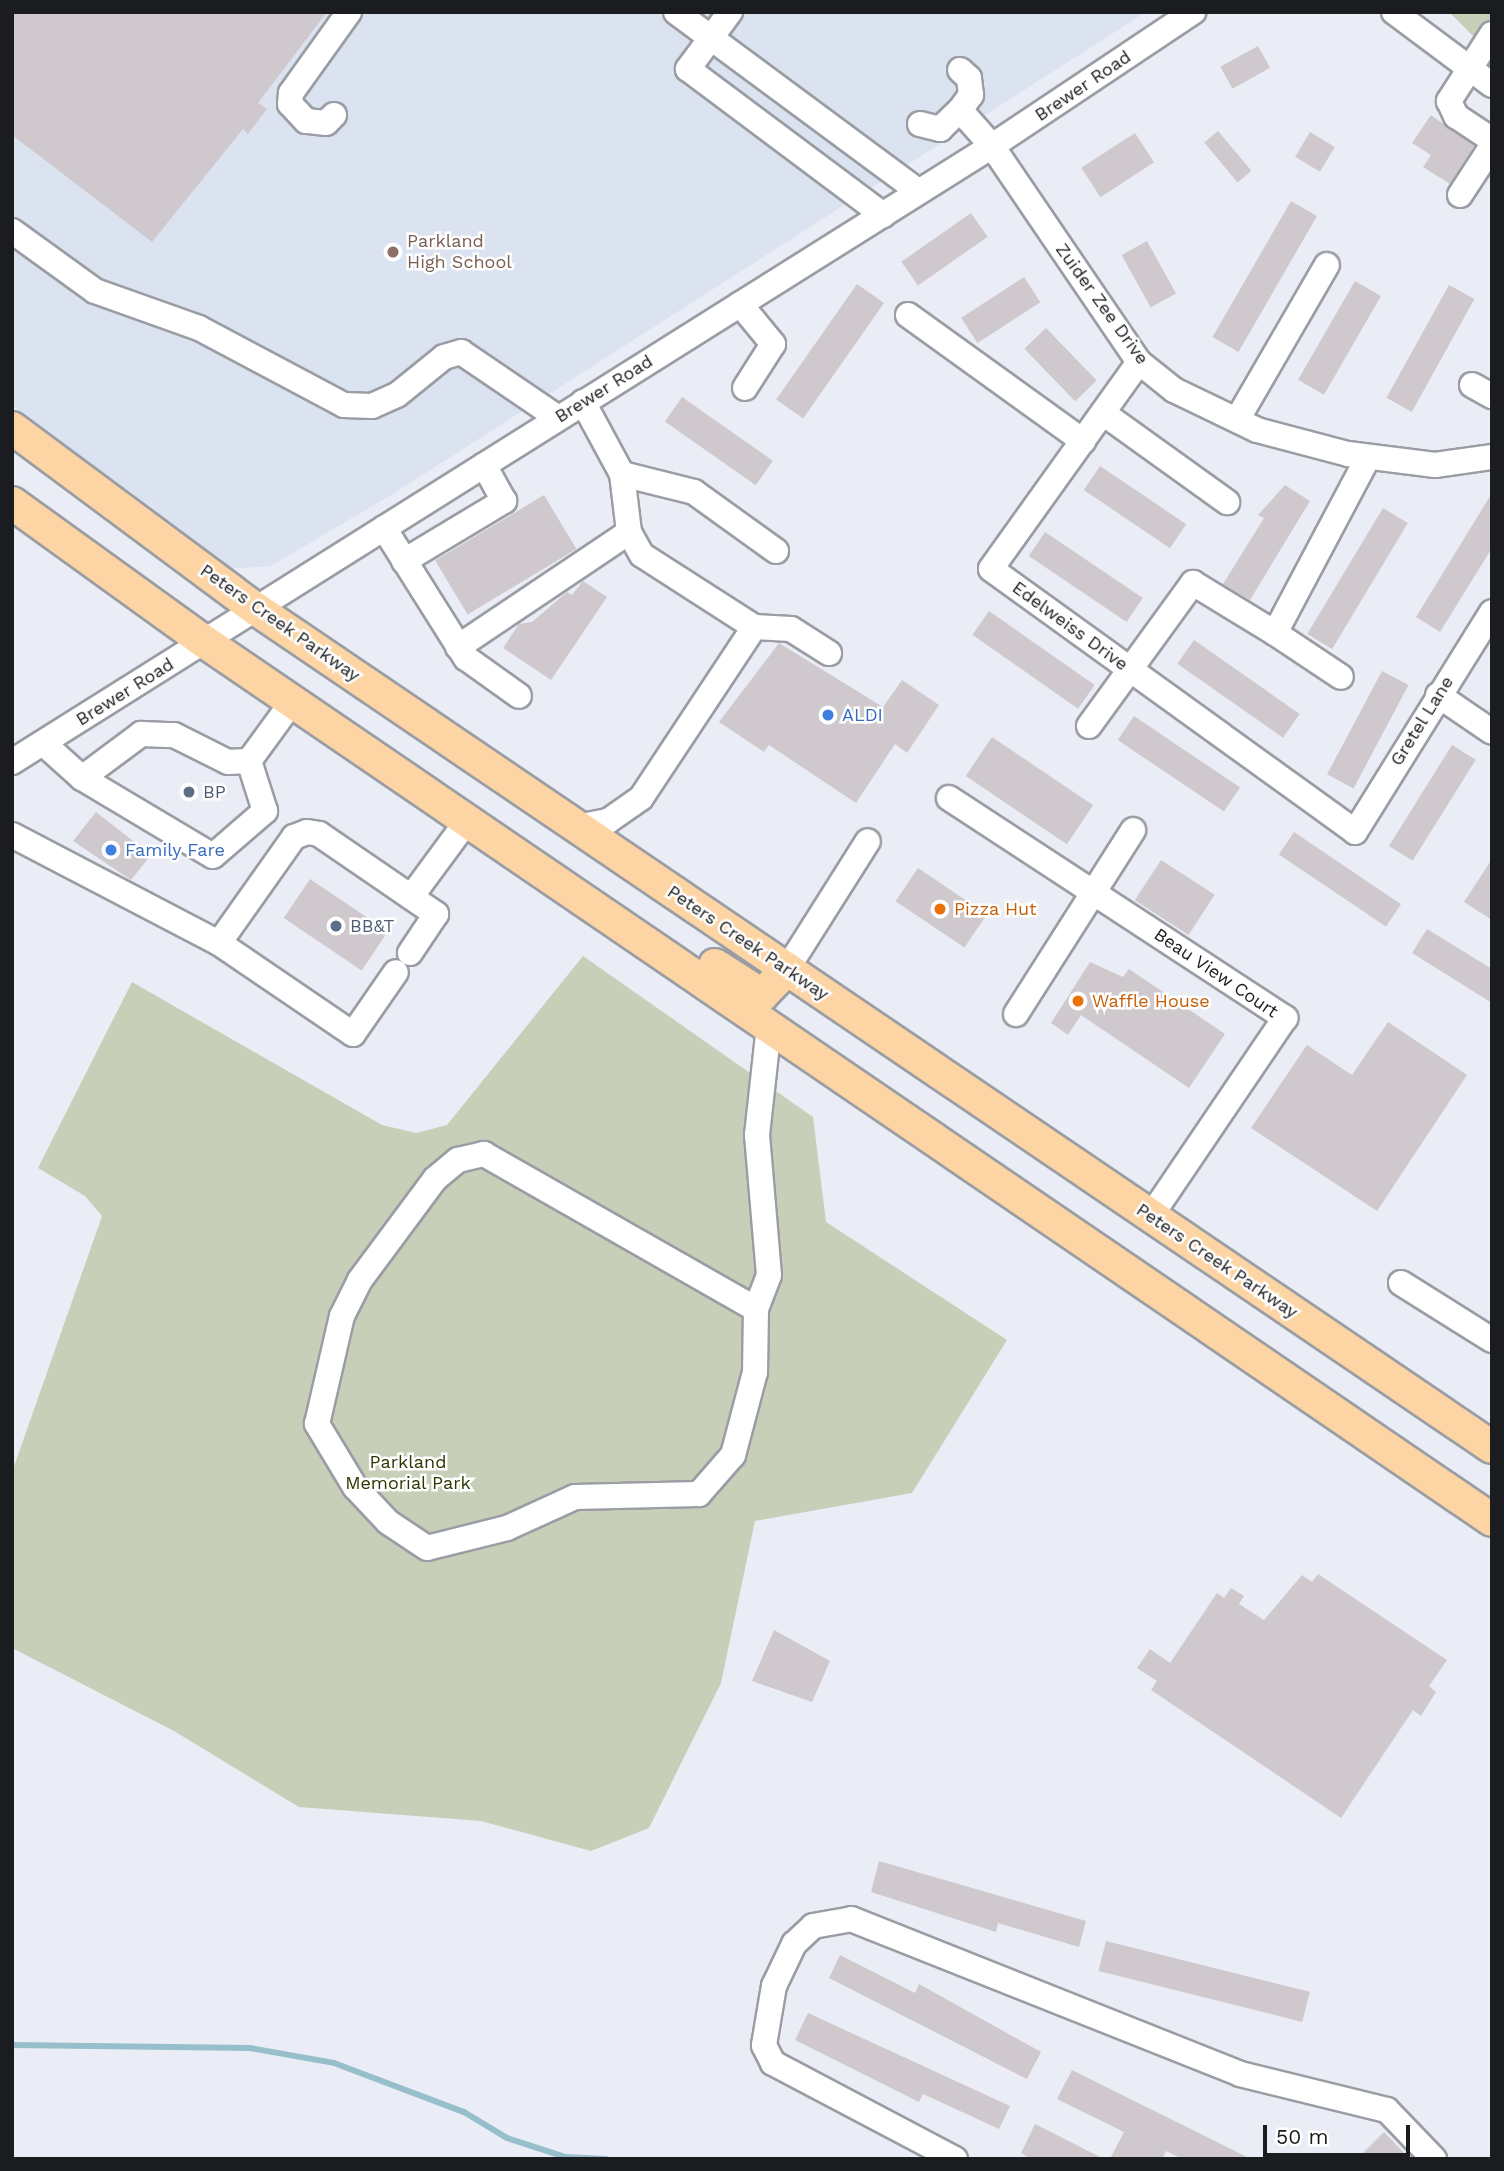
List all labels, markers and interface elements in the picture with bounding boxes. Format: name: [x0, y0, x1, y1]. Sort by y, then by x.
street label: Brewer Road: [1031, 46, 1135, 126]
place label: Parkland High School: [407, 231, 512, 274]
street label: Zuider Zee Drive: [1051, 239, 1153, 369]
marker: Parkland High School: [385, 244, 401, 260]
street label: Brewer Road: [551, 350, 657, 428]
street label: Peters Creek Parkway: [196, 560, 364, 686]
street label: Edelweiss Drive: [1008, 577, 1132, 675]
street label: Brewer Road: [72, 653, 178, 731]
street label: Gretel Lane: [1386, 672, 1458, 770]
place label: ALDI: [842, 704, 883, 726]
marker: ALDI: [820, 707, 836, 723]
place label: BP: [203, 781, 226, 803]
marker: BP: [181, 784, 197, 800]
place label: Family Fare: [125, 839, 225, 861]
marker: Family Fare: [103, 842, 119, 858]
street label: Peters Creek Parkway: [663, 881, 833, 1005]
place label: Pizza Hut: [954, 898, 1037, 920]
marker: Pizza Hut: [932, 901, 948, 917]
place label: BB&T: [350, 915, 394, 937]
marker: BB&T: [328, 918, 344, 934]
street label: Beau View Court: [1149, 923, 1283, 1023]
place label: Waffle House: [1092, 990, 1210, 1012]
marker: Waffle House: [1070, 993, 1086, 1009]
street label: Peters Creek Parkway: [1132, 1199, 1302, 1323]
park label: Parkland Memorial Park: [345, 1452, 471, 1494]
scale bar: [1266, 2112, 1413, 2156]
text: 50 m: [1276, 2124, 1328, 2149]

